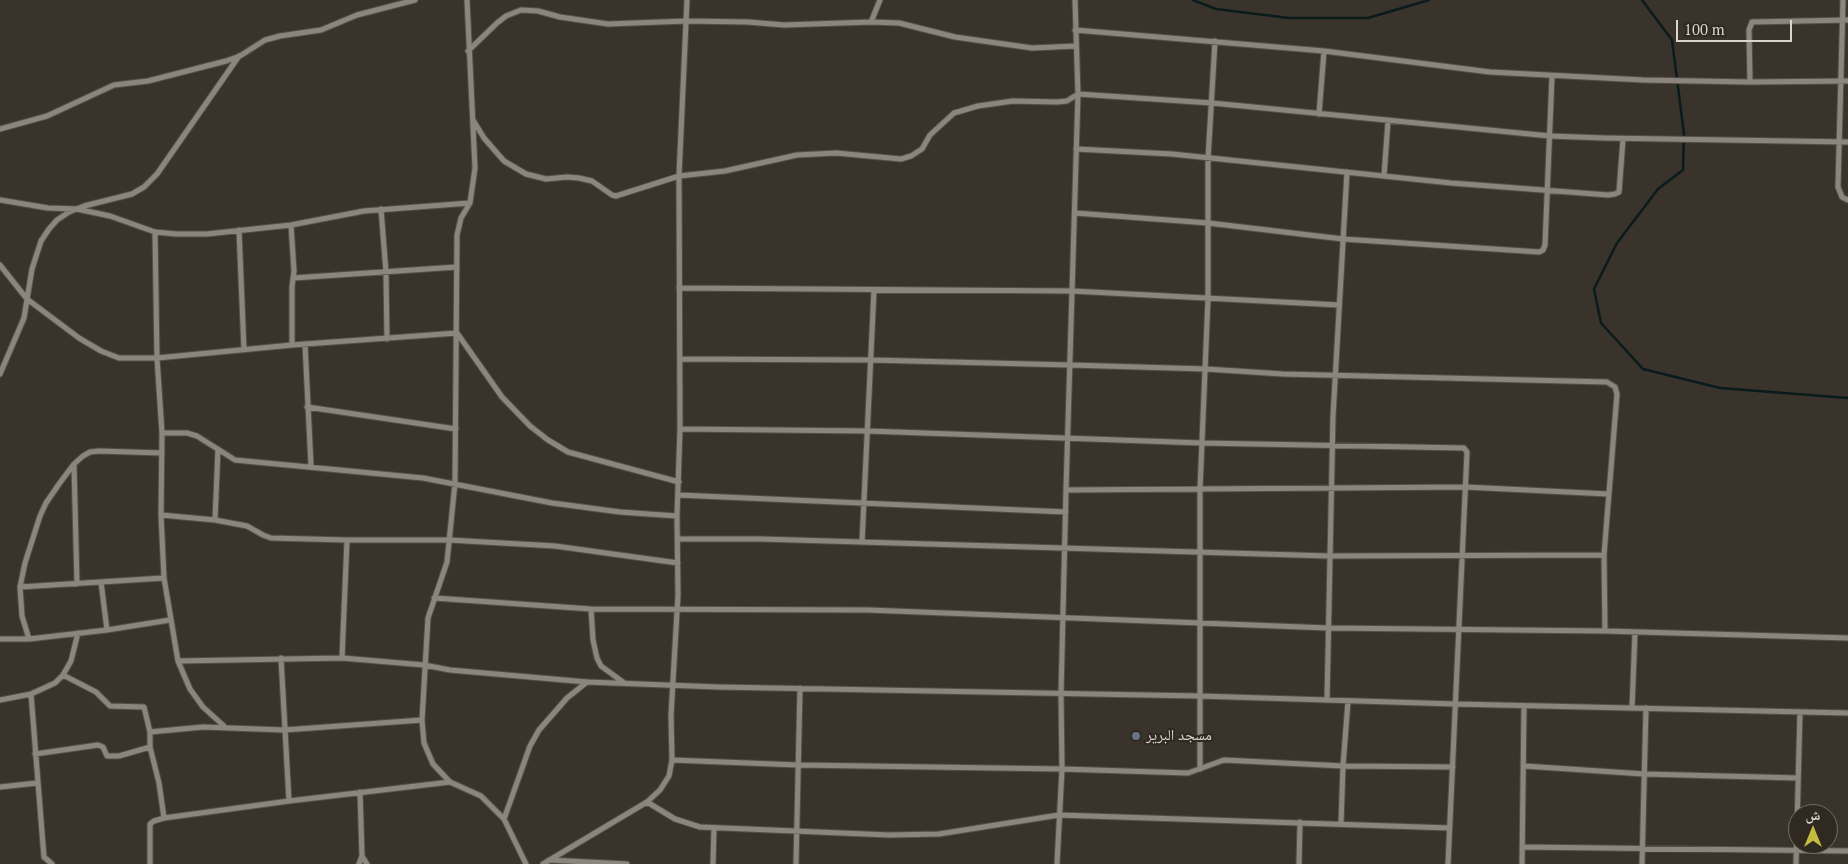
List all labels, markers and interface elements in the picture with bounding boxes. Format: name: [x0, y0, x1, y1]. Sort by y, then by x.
scale bar: [1678, 10, 1794, 42]
text: 100 m: [1684, 19, 1725, 39]
place label: مسجد البرير: [1146, 727, 1212, 745]
marker: مسجد البرير: [1130, 730, 1142, 742]
north arrow: [1788, 804, 1838, 854]
text: ش: [1806, 805, 1820, 824]

